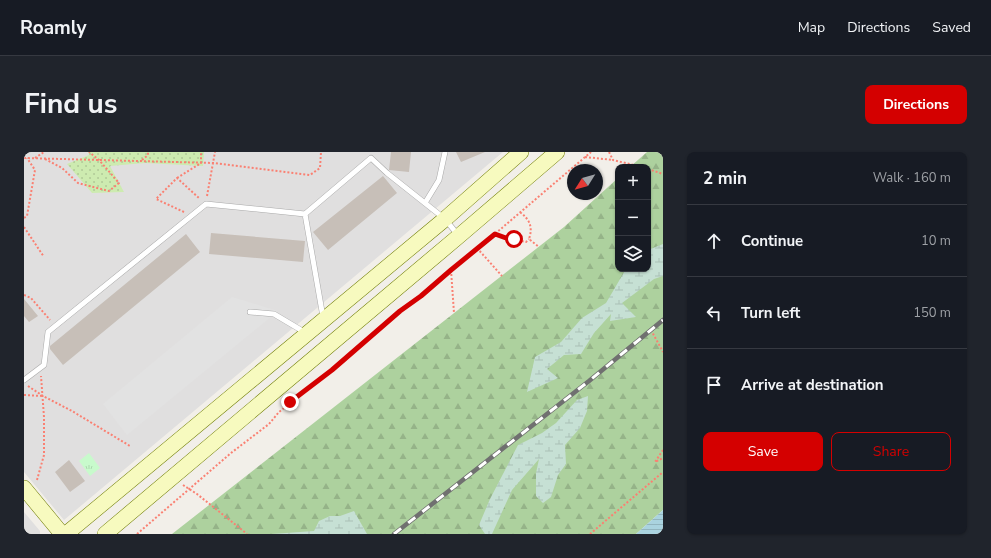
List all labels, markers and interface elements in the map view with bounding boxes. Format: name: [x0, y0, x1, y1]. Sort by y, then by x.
text: Roamly: [20, 15, 87, 41]
text: Map: [798, 18, 825, 37]
text: Directions: [847, 18, 910, 37]
text: Saved: [932, 18, 971, 37]
text: Find us: [24, 85, 118, 123]
button: Directions: [865, 85, 967, 124]
north arrow: [567, 164, 603, 200]
map controls: [615, 164, 651, 272]
button: +: [615, 164, 651, 200]
text: 2 min: [703, 167, 747, 190]
text: Walk · 160 m: [873, 169, 951, 187]
button: −: [615, 200, 651, 236]
route start: [505, 230, 523, 248]
icon: ahead: [703, 230, 725, 252]
text: Continue: [741, 231, 803, 251]
text: 10 m: [921, 232, 951, 250]
button: layers: [615, 236, 651, 272]
icon: left: [703, 302, 725, 324]
text: Turn left: [741, 303, 800, 323]
text: 150 m: [913, 304, 951, 322]
icon: arrive: [703, 374, 725, 396]
text: Arrive at destination: [741, 375, 884, 395]
route end: [281, 393, 299, 411]
button: Save: [703, 432, 823, 471]
button: Share: [831, 432, 951, 471]

